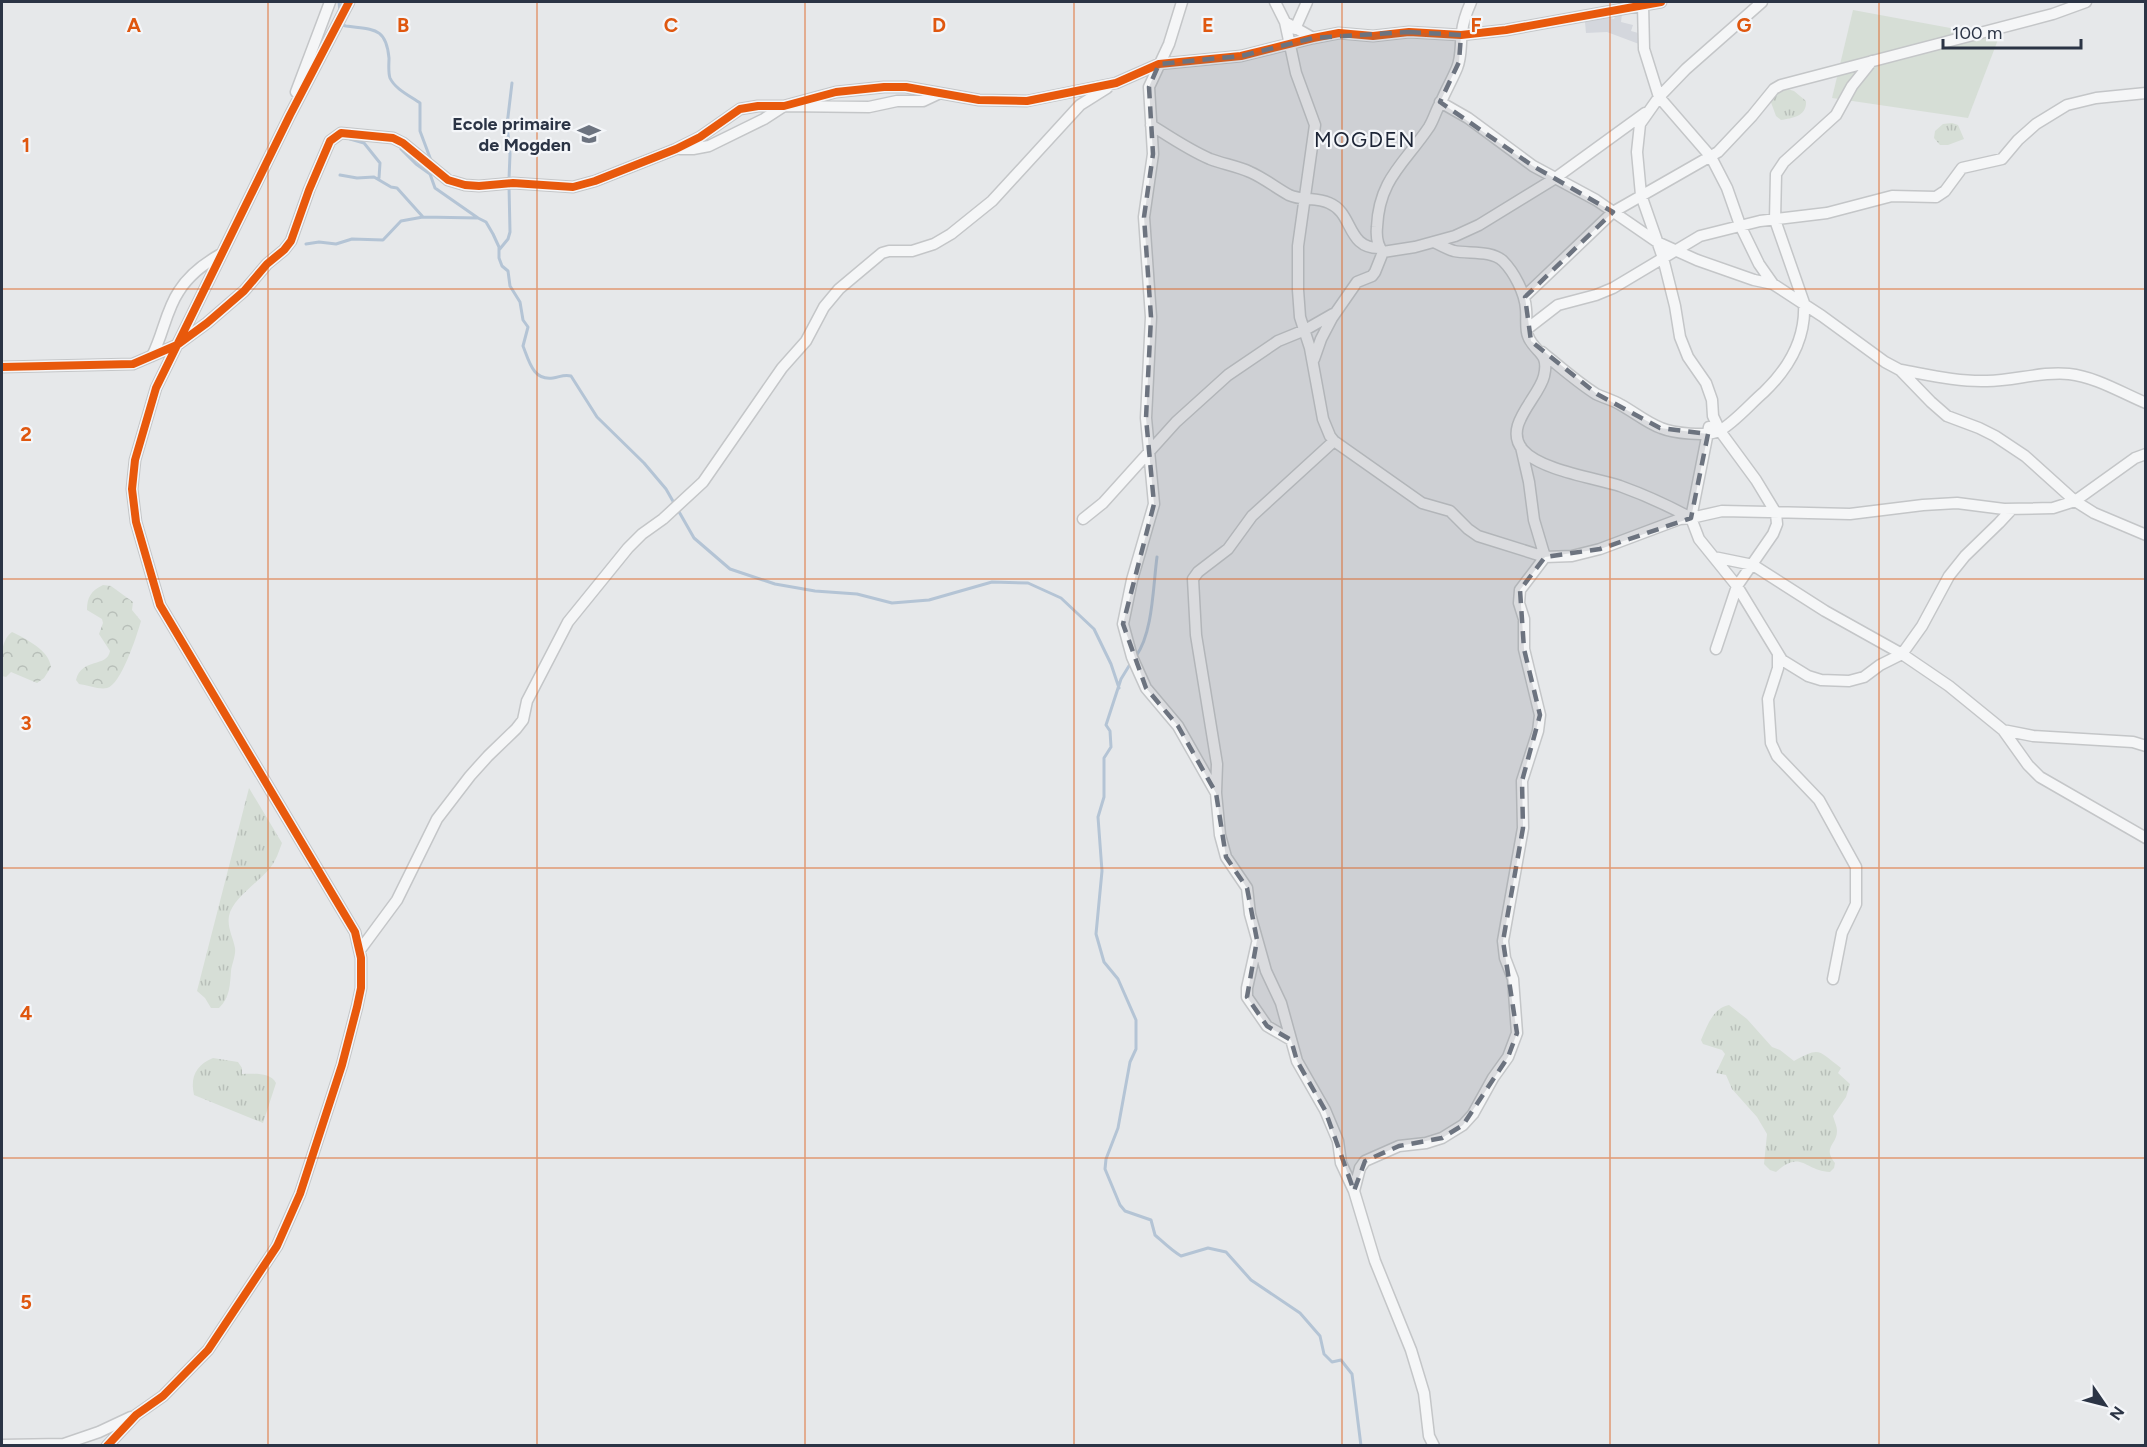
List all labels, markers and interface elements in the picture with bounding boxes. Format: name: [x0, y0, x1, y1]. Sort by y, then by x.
scale bar: [1943, 12, 2081, 50]
text: A: [127, 13, 142, 37]
text: B: [397, 13, 409, 37]
text: C: [664, 13, 678, 37]
text: D: [932, 13, 946, 37]
text: E: [1202, 13, 1214, 37]
text: F: [1470, 13, 1482, 37]
text: G: [1737, 13, 1752, 37]
text: 100 m: [1952, 22, 2002, 44]
place label: Ecole primaire de Mogden: [452, 113, 571, 156]
school or university icon: Ecole primaire de Mogden: [576, 121, 602, 147]
district label: MOGDEN: [1314, 127, 1416, 152]
text: 1: [22, 133, 30, 157]
text: 2: [20, 422, 32, 446]
text: 3: [20, 711, 32, 735]
text: 4: [20, 1001, 33, 1025]
text: 5: [20, 1290, 32, 1314]
north arrow: [2075, 1375, 2135, 1435]
text: N: [2106, 1403, 2128, 1424]

